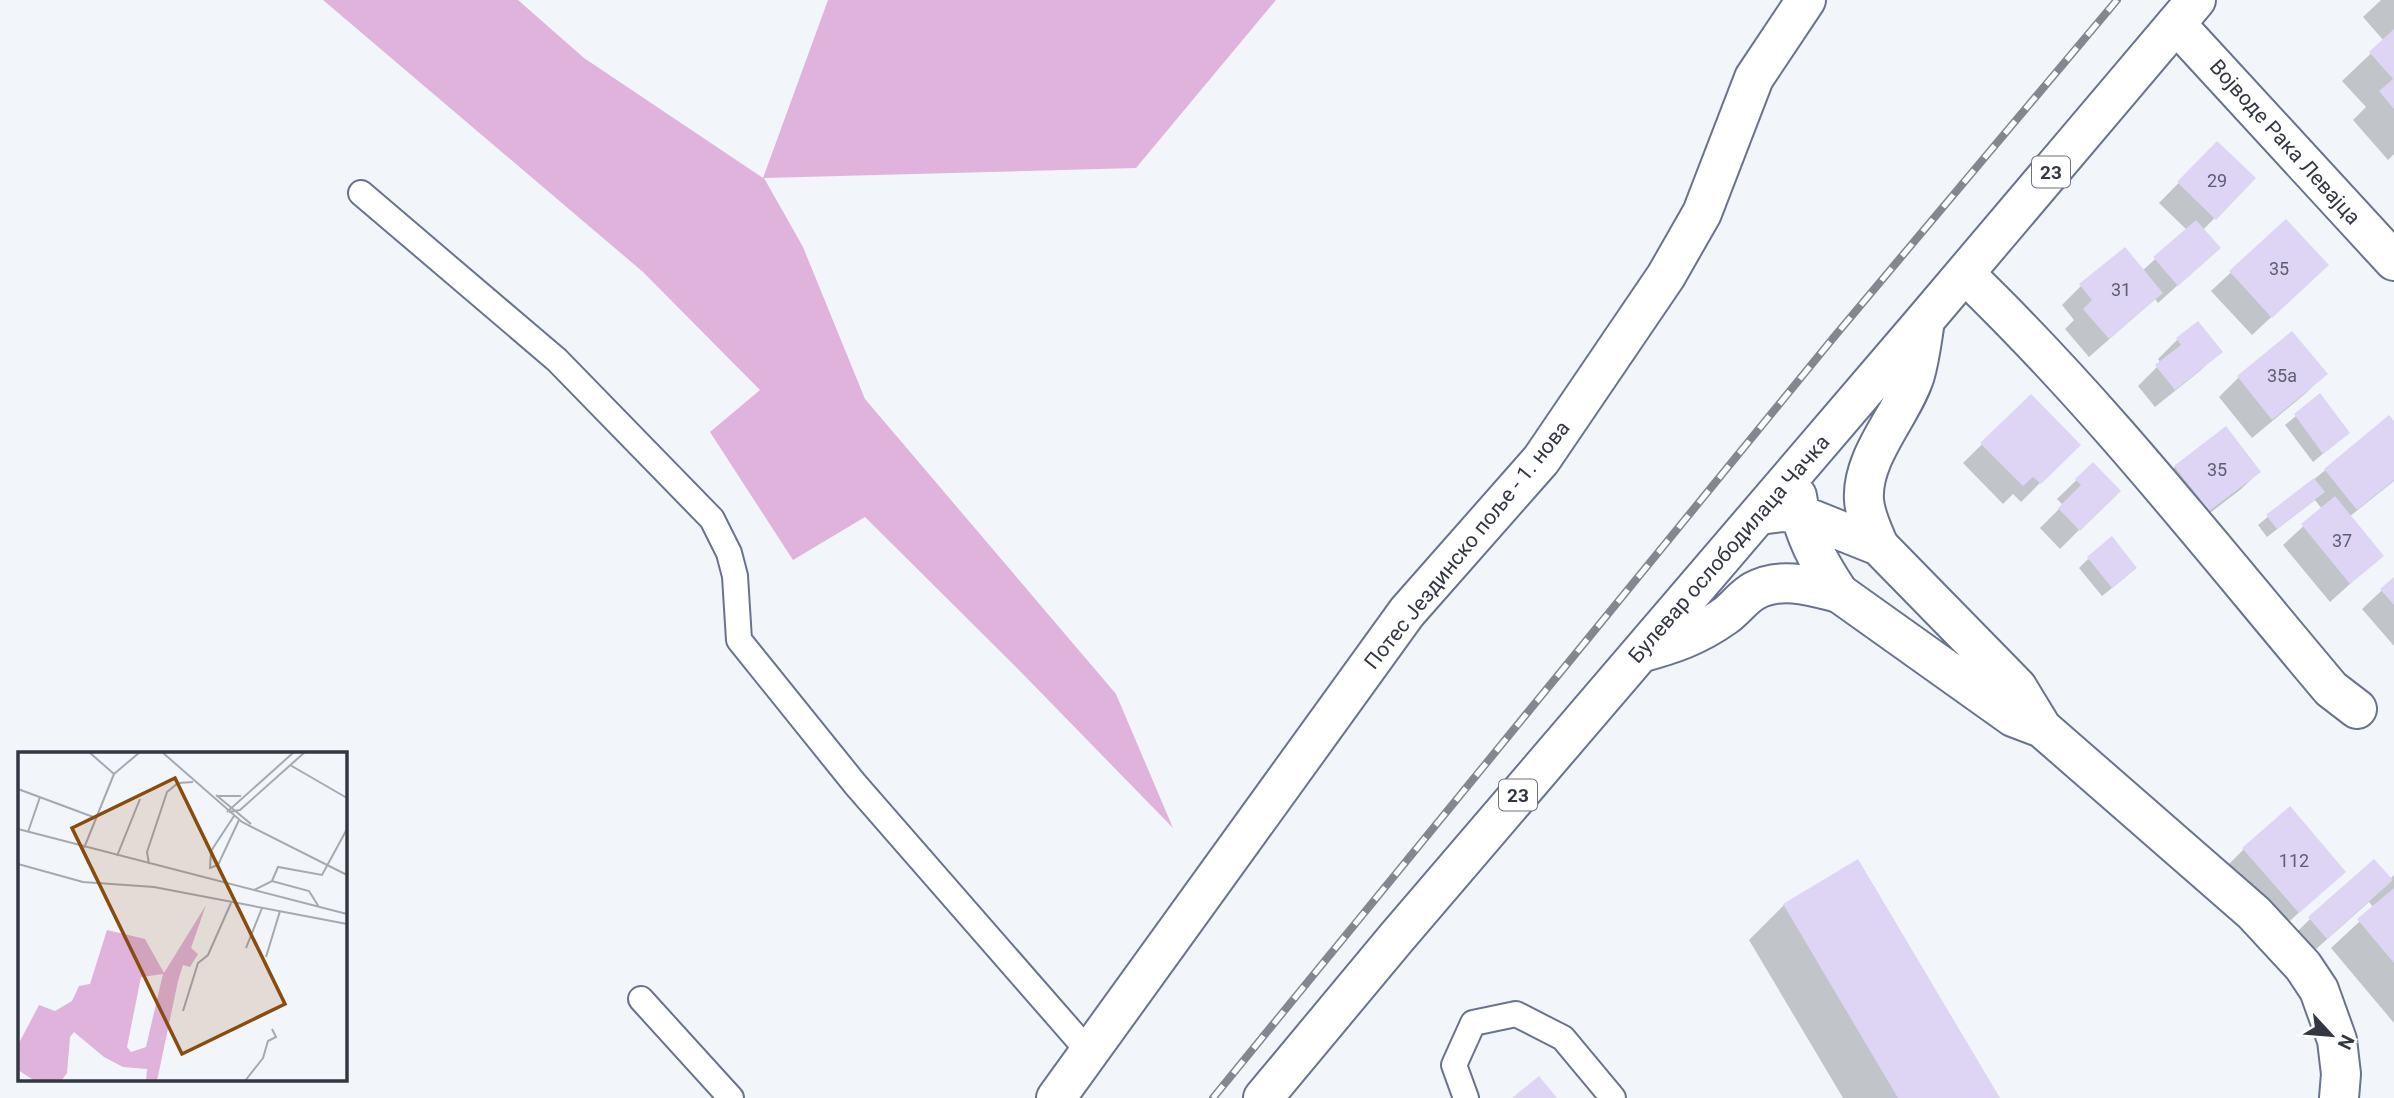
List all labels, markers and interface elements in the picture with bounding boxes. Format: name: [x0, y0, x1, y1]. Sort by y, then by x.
street label: Војводе Рака Левајца: [2205, 55, 2365, 229]
road number: 23: [2032, 156, 2070, 188]
house number: 29: [2207, 170, 2227, 191]
house number: 35: [2269, 258, 2289, 279]
house number: 31: [2111, 279, 2131, 300]
house number: 35a: [2267, 365, 2297, 386]
street label: Потес Јездинско поље - 1. нова: [1359, 416, 1575, 674]
street label: Булевар ослободилаца Чачка: [1624, 430, 1834, 668]
house number: 35: [2207, 459, 2227, 480]
house number: 37: [2332, 530, 2352, 551]
inset map: [18, 752, 346, 1080]
road number: 23: [1499, 780, 1537, 810]
house number: 112: [2279, 850, 2309, 871]
north arrow: [2296, 1000, 2366, 1070]
text: N: [2333, 1031, 2359, 1053]

